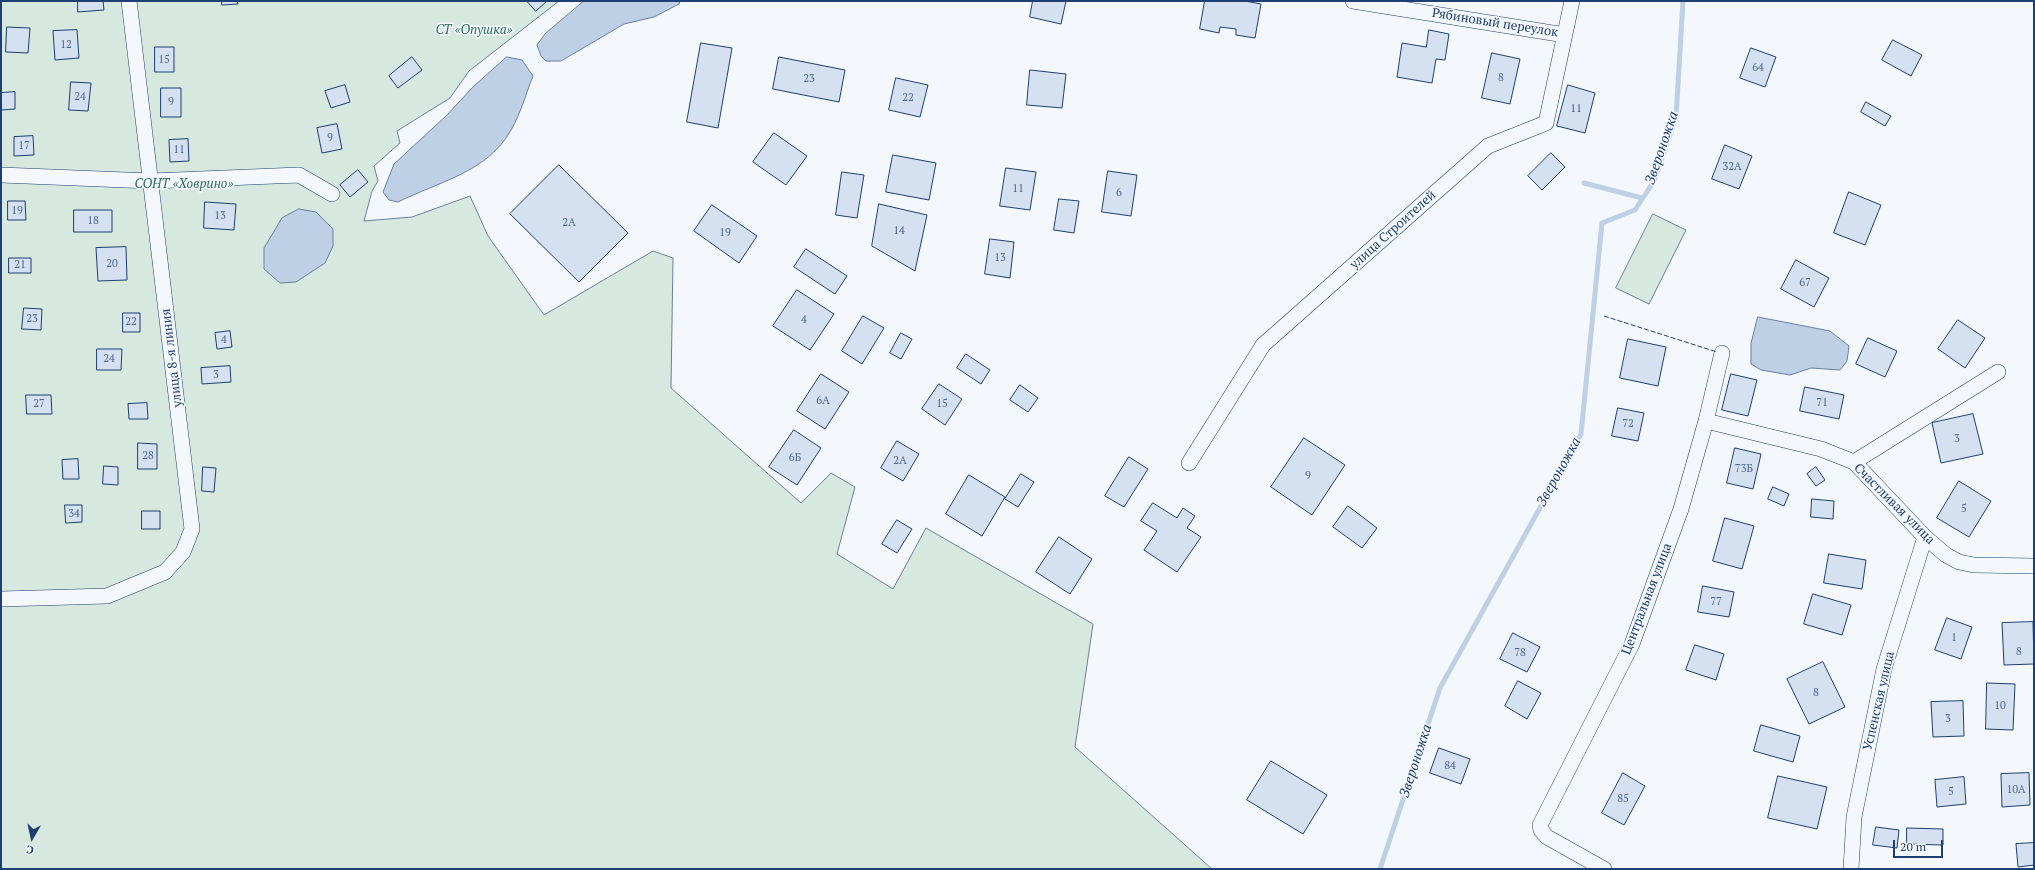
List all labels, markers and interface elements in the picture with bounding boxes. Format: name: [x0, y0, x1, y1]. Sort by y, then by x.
street label: Рябиновый переулок: [1431, 5, 1559, 41]
park label: СТ «Опушка»: [435, 22, 513, 38]
house number: 12: [60, 38, 72, 52]
house number: 15: [158, 53, 170, 67]
house number: 64: [1752, 61, 1764, 75]
house number: 8: [1498, 71, 1504, 85]
house number: 23: [803, 72, 815, 86]
house number: 24: [74, 90, 86, 104]
house number: 22: [902, 91, 914, 105]
house number: 9: [168, 95, 174, 109]
house number: 11: [1570, 102, 1582, 116]
water label: Звероножка: [1642, 109, 1682, 187]
house number: 9: [327, 131, 333, 145]
house number: 17: [18, 139, 30, 153]
house number: 11: [173, 143, 185, 157]
house number: 32А: [1722, 160, 1742, 174]
park label: СОНТ «Ховрино»: [135, 176, 233, 192]
house number: 11: [1012, 182, 1024, 196]
house number: 6: [1116, 186, 1122, 200]
street label: улица Строителей: [1347, 187, 1439, 273]
house number: 19: [11, 204, 23, 218]
house number: 13: [214, 209, 226, 223]
house number: 18: [87, 214, 99, 228]
house number: 2А: [562, 216, 576, 230]
house number: 14: [893, 224, 905, 238]
house number: 19: [719, 226, 731, 240]
house number: 13: [994, 251, 1006, 265]
house number: 20: [106, 257, 118, 271]
house number: 21: [14, 258, 26, 272]
house number: 67: [1799, 276, 1811, 290]
street label: улица 8-я линия: [158, 308, 186, 408]
house number: 23: [26, 312, 38, 326]
house number: 4: [801, 313, 807, 327]
house number: 22: [125, 315, 137, 329]
house number: 4: [221, 333, 227, 347]
house number: 24: [103, 352, 115, 366]
house number: 3: [213, 368, 219, 382]
house number: 6А: [816, 394, 830, 408]
house number: 71: [1816, 396, 1828, 410]
house number: 27: [33, 397, 45, 411]
house number: 15: [936, 397, 948, 411]
house number: 72: [1622, 417, 1634, 431]
house number: 3: [1954, 432, 1960, 446]
water label: Звероножка: [1533, 435, 1585, 509]
house number: 28: [142, 449, 154, 463]
house number: 6Б: [789, 451, 801, 465]
house number: 2А: [893, 454, 907, 468]
street label: Счастливая улица: [1850, 460, 1938, 548]
house number: 73Б: [1735, 462, 1753, 476]
house number: 9: [1305, 469, 1311, 483]
house number: 5: [1961, 502, 1967, 516]
house number: 34: [68, 507, 80, 521]
street label: Центральная улица: [1618, 541, 1676, 657]
house number: 77: [1710, 595, 1722, 609]
house number: 1: [1951, 631, 1957, 645]
house number: 8: [2016, 645, 2022, 659]
house number: 78: [1514, 646, 1526, 660]
street label: Успенская улица: [1860, 650, 1898, 752]
house number: 8: [1813, 686, 1819, 700]
house number: 10: [1994, 699, 2006, 713]
house number: 3: [1945, 712, 1951, 726]
water label: Звероножка: [1396, 722, 1436, 800]
house number: 84: [1444, 759, 1456, 773]
house number: 10А: [2006, 783, 2026, 797]
house number: 5: [1948, 785, 1954, 799]
house number: 85: [1617, 792, 1629, 806]
north arrow: [12, 818, 52, 858]
scale bar: [1895, 832, 1945, 858]
text: 20 m: [1900, 839, 1926, 854]
text: С: [25, 842, 35, 857]

